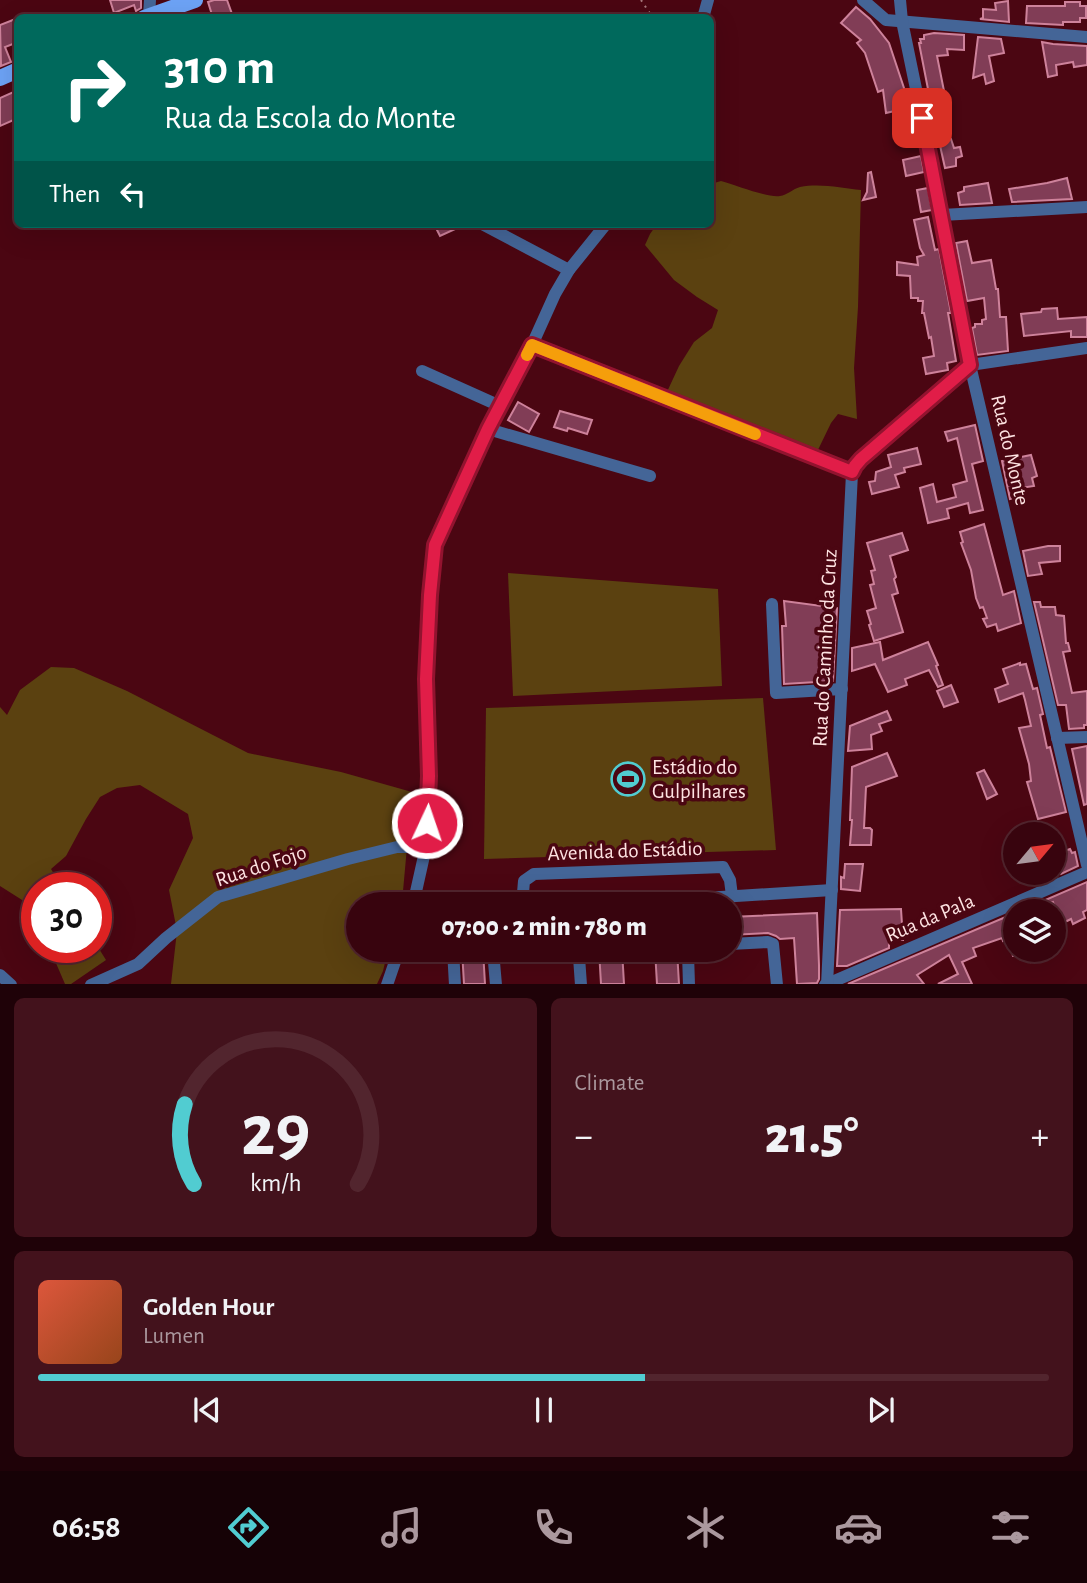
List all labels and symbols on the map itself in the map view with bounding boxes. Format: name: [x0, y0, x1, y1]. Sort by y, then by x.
pin: [892, 88, 952, 148]
street label: Rua do Monte: [987, 393, 1033, 507]
street label: Rua do Caminho da Cruz: [809, 548, 841, 748]
place label: Estádio do Gulpilhares: [652, 757, 746, 802]
sports icon: Estádio do Gulpilhares: [609, 760, 647, 798]
position arrow: [390, 786, 464, 860]
north arrow: [1003, 822, 1066, 886]
street label: Avenida do Estádio: [547, 838, 703, 864]
street label: Rua do Fojo: [213, 841, 309, 891]
speed limit sign: 30: [21, 872, 112, 963]
street label: Rua da Pala: [883, 890, 978, 946]

